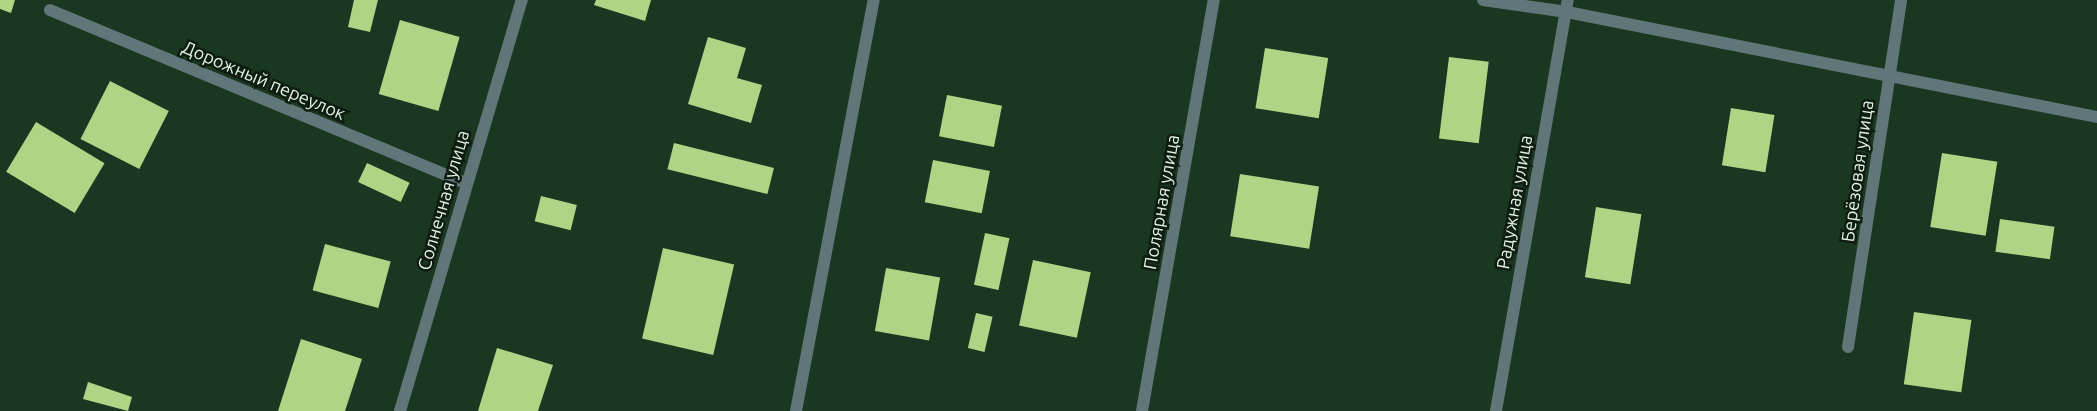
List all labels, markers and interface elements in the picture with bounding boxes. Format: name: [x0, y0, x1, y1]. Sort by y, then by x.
street label: Дорожный переулок: [179, 36, 349, 124]
street label: Берёзовая улица: [1836, 99, 1878, 243]
street label: Солнечная улица: [413, 127, 473, 273]
street label: Полярная улица: [1139, 133, 1183, 271]
street label: Радужная улица: [1492, 133, 1536, 271]

